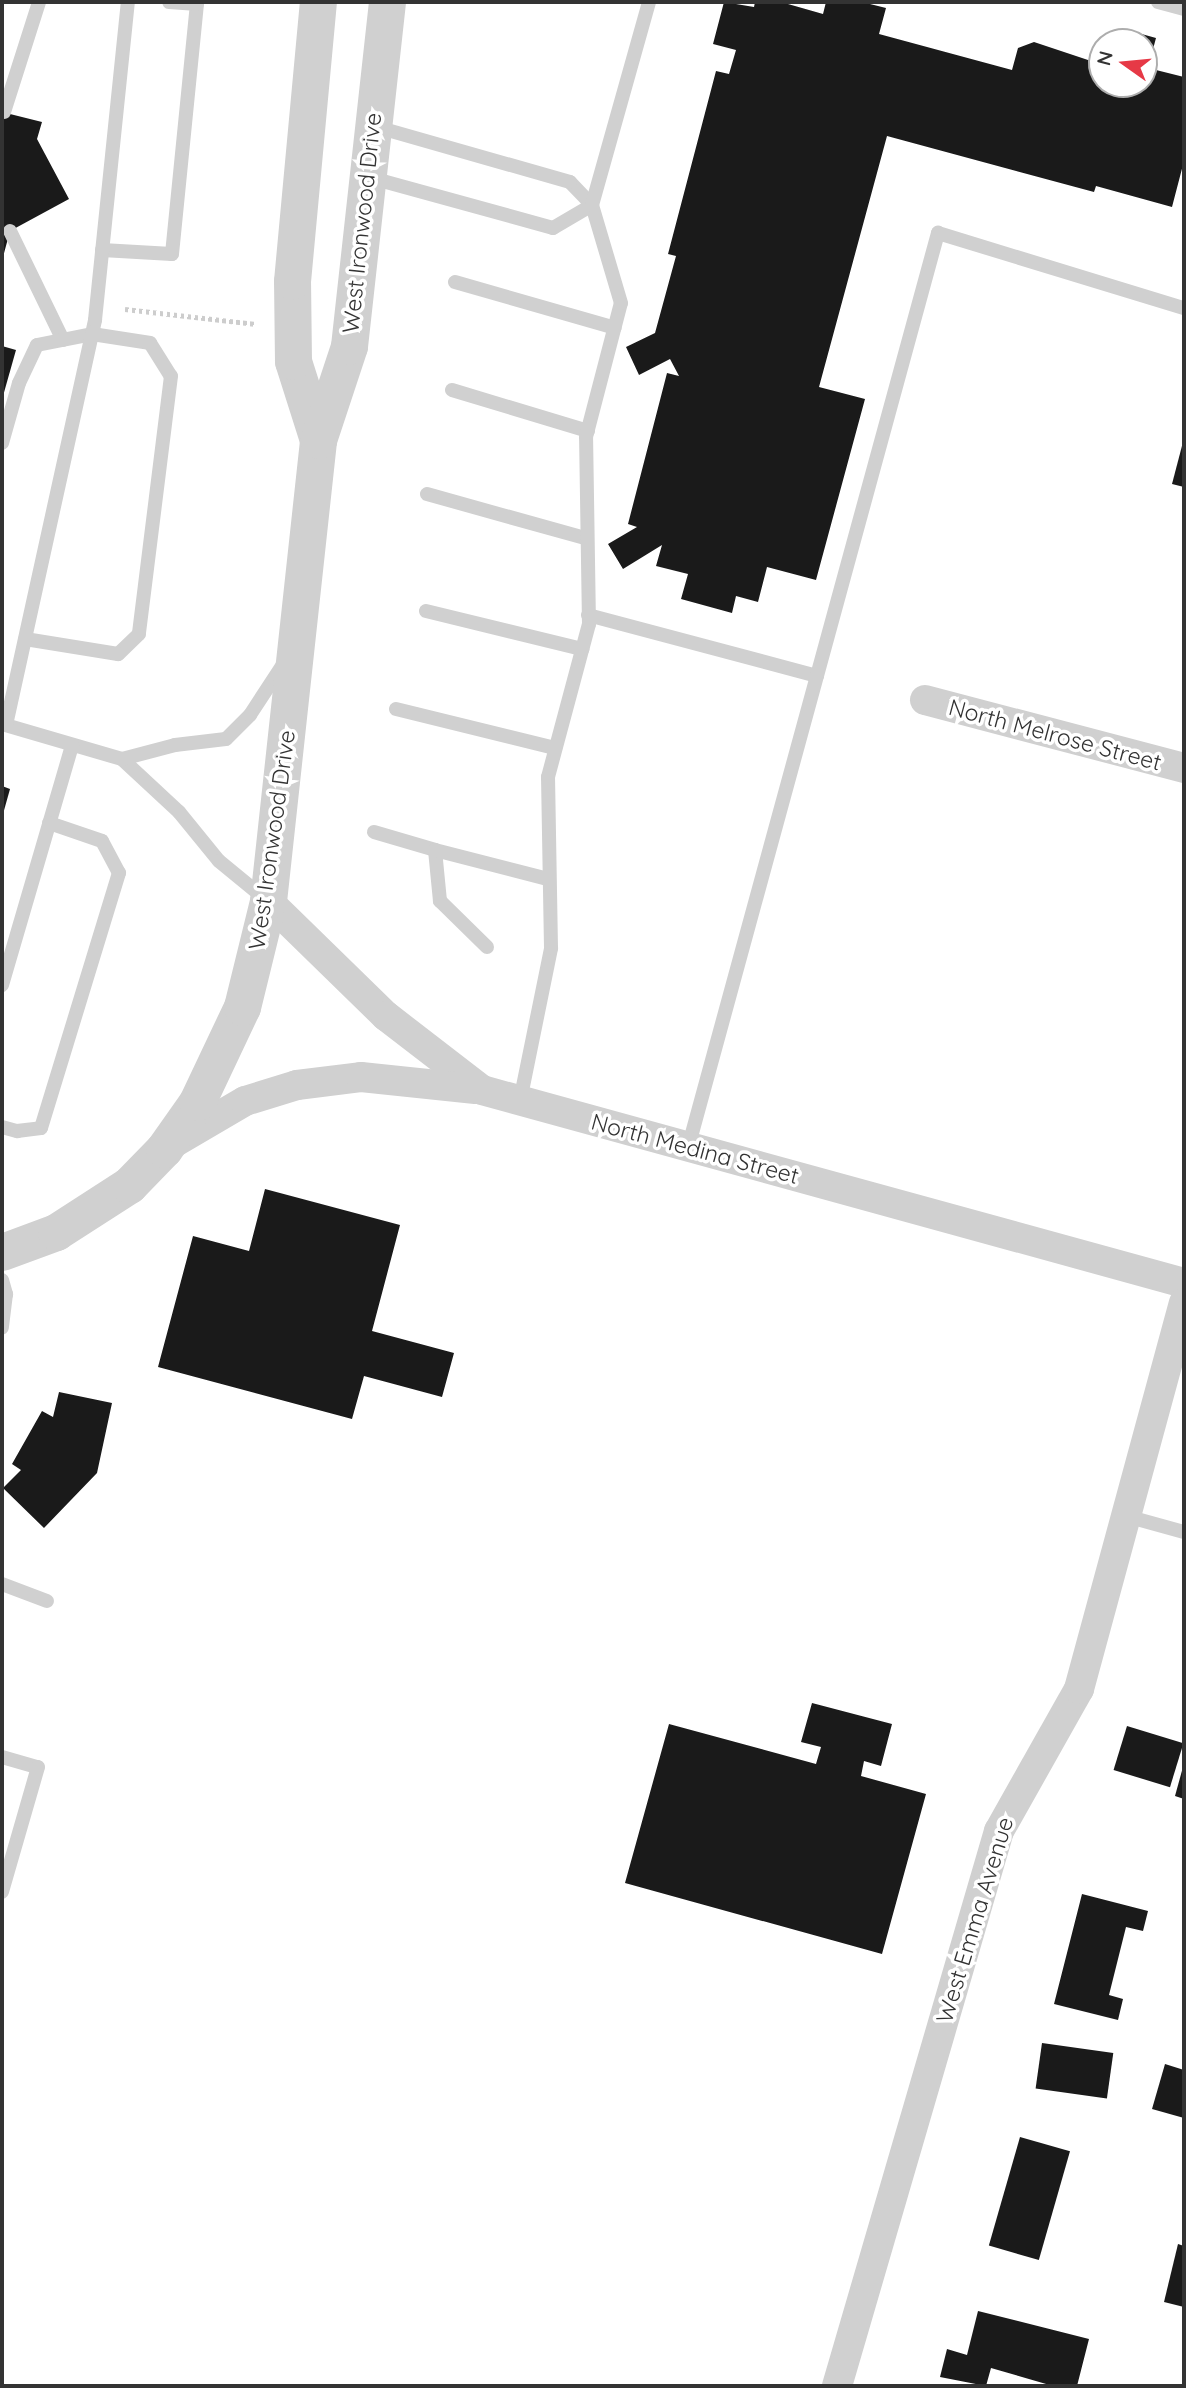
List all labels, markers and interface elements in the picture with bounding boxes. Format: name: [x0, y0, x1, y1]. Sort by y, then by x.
north arrow: [1088, 28, 1158, 98]
text: N: [1091, 48, 1118, 68]
street label: West Ironwood Drive: [337, 111, 387, 335]
street label: North Melrose Street: [946, 693, 1164, 777]
street label: West Ironwood Drive: [243, 728, 301, 952]
street label: North Medina Street: [588, 1108, 802, 1190]
street label: West Emma Avenue: [931, 1814, 1019, 2026]

